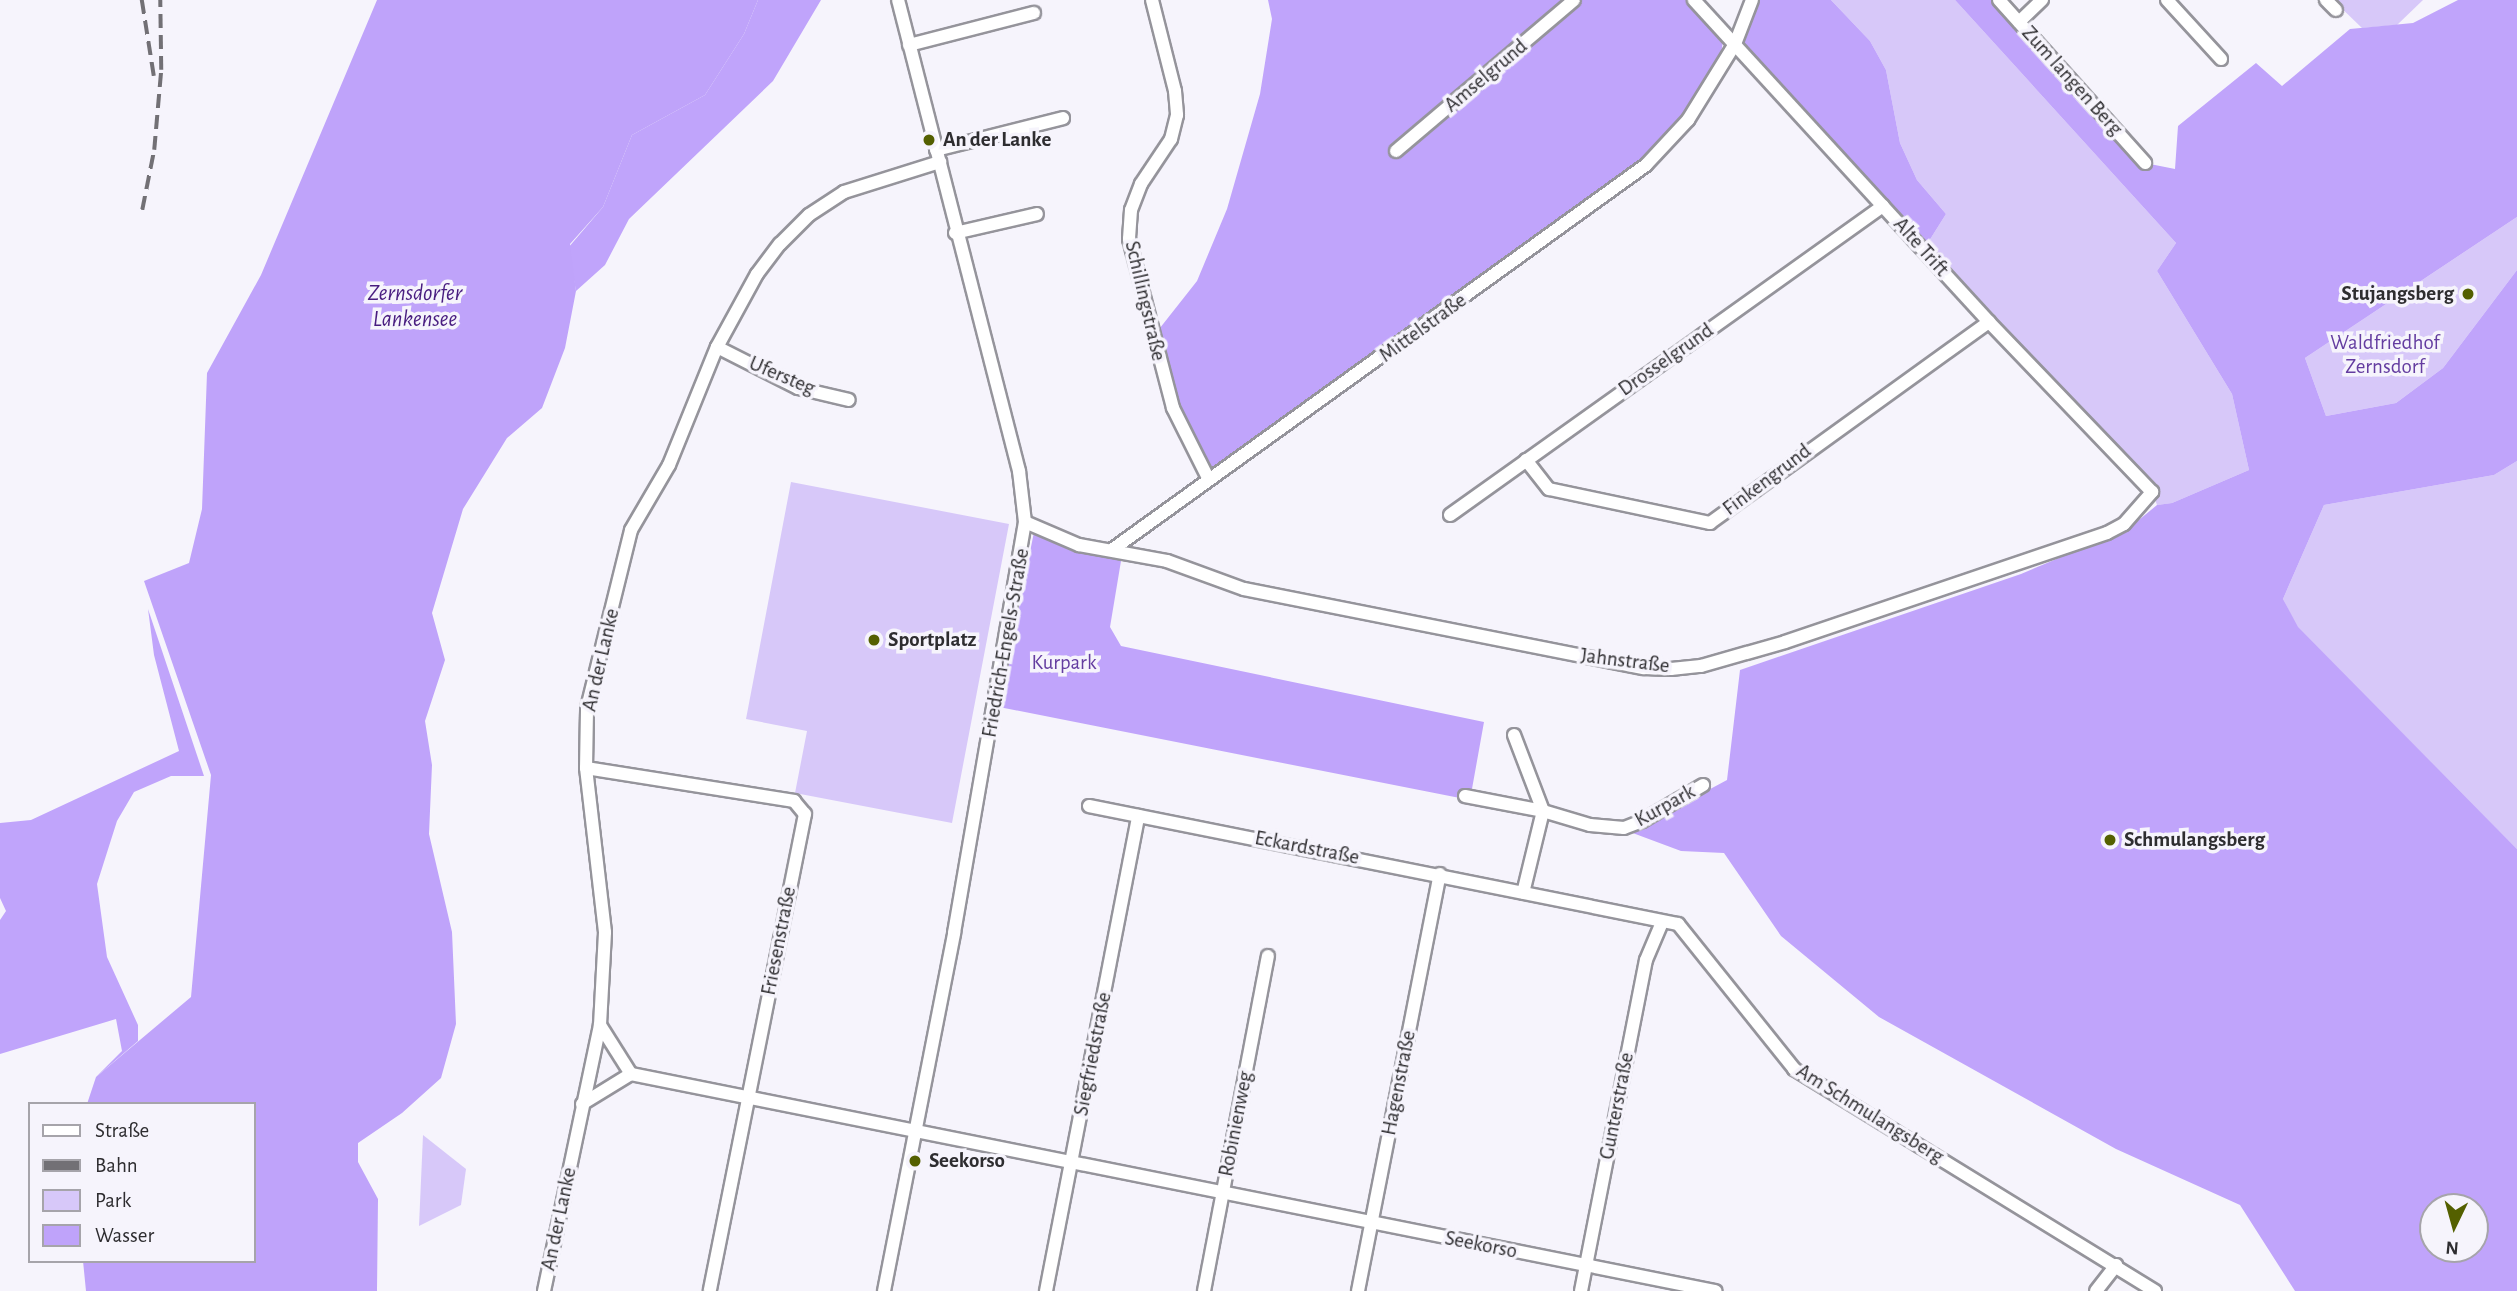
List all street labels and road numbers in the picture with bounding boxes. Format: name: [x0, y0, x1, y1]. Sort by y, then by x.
street label: Zum langen Berg: [2016, 21, 2128, 141]
street label: Amselgrund: [1439, 34, 1533, 118]
street label: Alte Trift: [1888, 212, 1954, 282]
street label: Schillingstraße: [1119, 239, 1171, 363]
street label: Mittelstraße: [1374, 288, 1472, 368]
street label: Drosselgrund: [1614, 318, 1718, 402]
street label: Ufersteg: [745, 351, 819, 401]
street label: Finkengrund: [1718, 439, 1816, 521]
street label: Friedrich-Engels-Straße: [977, 546, 1035, 740]
street label: An der Lanke: [577, 606, 625, 714]
street label: Jahnstraße: [1579, 643, 1671, 679]
street label: Kurpark: [1630, 779, 1700, 833]
street label: Eckardstraße: [1253, 826, 1361, 870]
street label: Friesenstraße: [756, 884, 802, 998]
street label: Siegfriedstraße: [1069, 990, 1117, 1118]
street label: Hagenstraße: [1376, 1028, 1422, 1138]
street label: Gunterstraße: [1594, 1050, 1640, 1162]
street label: Am Schmulangsberg: [1792, 1059, 1948, 1169]
street label: Robinienweg: [1213, 1069, 1259, 1179]
street label: An der Lanke: [536, 1165, 582, 1273]
street label: Seekorso: [1443, 1226, 1519, 1264]

